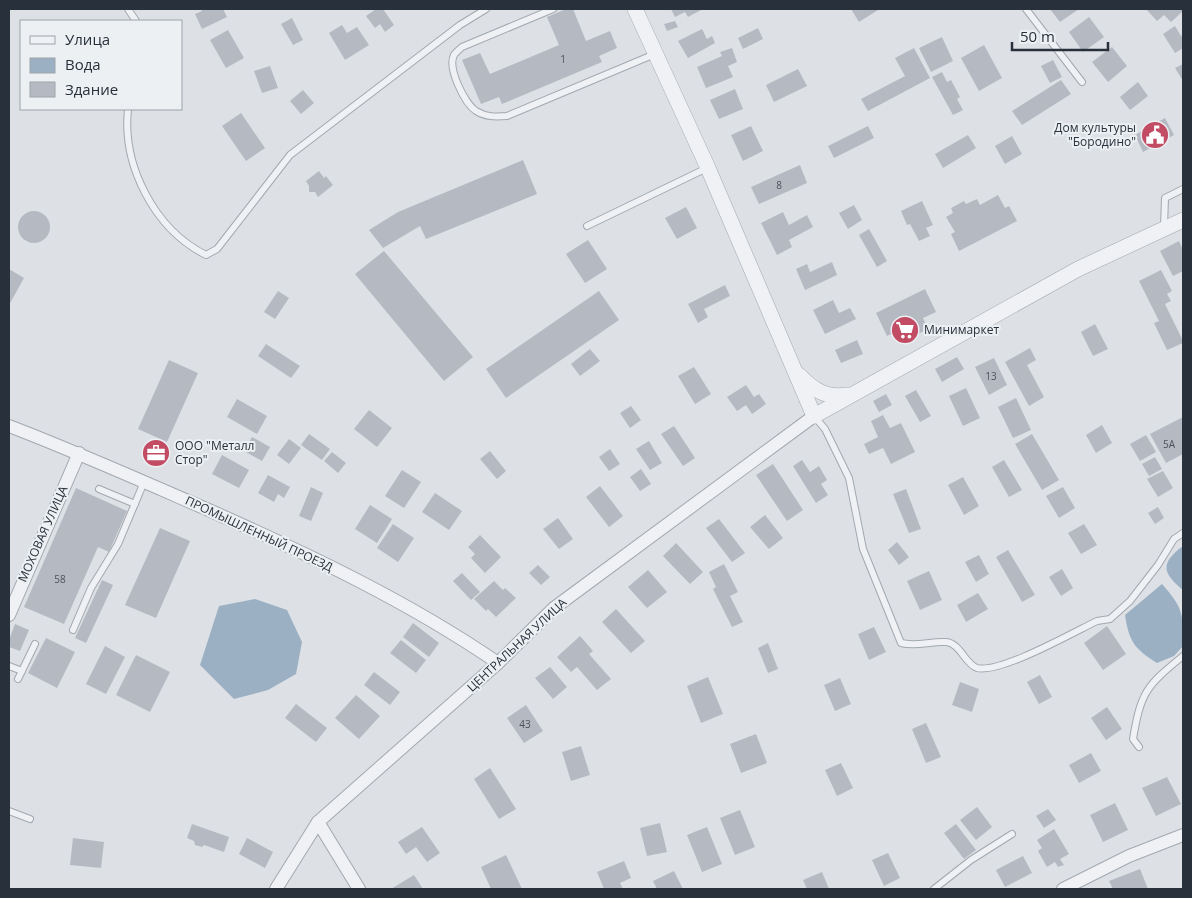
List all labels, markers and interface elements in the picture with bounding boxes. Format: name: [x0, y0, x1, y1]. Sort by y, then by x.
legend: [20, 20, 182, 110]
scale bar: [1012, 20, 1108, 52]
text: 50 m: [1020, 26, 1055, 46]
text: Улица: [65, 29, 110, 49]
house number: 1: [560, 52, 566, 66]
text: Вода: [65, 54, 101, 74]
text: Здание: [65, 79, 118, 99]
place label: Дом культуры "Бородино": [1054, 119, 1136, 150]
public building icon: Дом культуры "Бородино": [1140, 120, 1170, 150]
house number: 8: [776, 178, 782, 192]
supermarket icon: Минимаркет: [890, 315, 920, 345]
place label: Минимаркет: [924, 321, 999, 338]
house number: 13: [985, 369, 997, 383]
place label: ООО "Металл Стор": [175, 437, 254, 468]
house number: 5А: [1163, 437, 1176, 451]
office icon: ООО "Металл Стор": [141, 438, 171, 468]
street label: МОХОВАЯ УЛИЦА: [14, 483, 72, 585]
street label: ПРОМЫШЛЕННЫЙ ПРОЕЗД: [183, 492, 336, 575]
house number: 58: [54, 572, 66, 586]
street label: ЦЕНТРАЛЬНАЯ УЛИЦА: [463, 594, 570, 695]
house number: 43: [519, 717, 531, 731]

